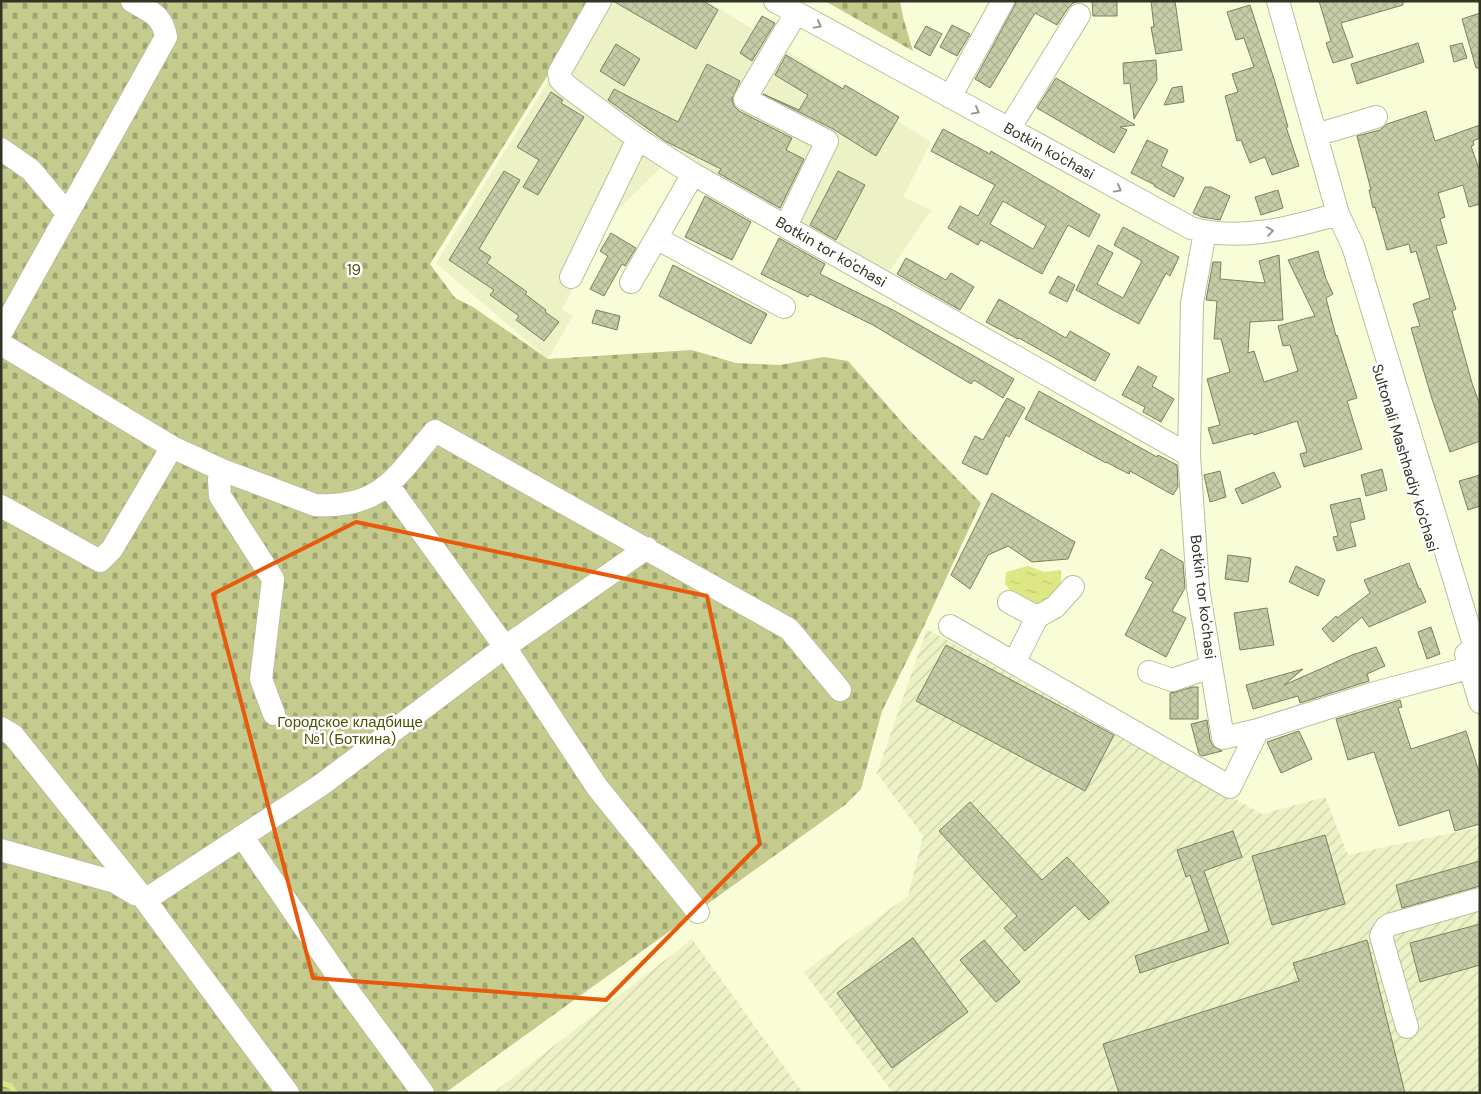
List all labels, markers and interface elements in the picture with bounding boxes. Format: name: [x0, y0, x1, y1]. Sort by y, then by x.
one-way arrow: [812, 19, 821, 29]
one-way arrow: [970, 105, 979, 115]
street label: Botkin ko'chasi: [1000, 118, 1098, 184]
one-way arrow: [1113, 183, 1122, 193]
street label: Botkin tor ko'chasi: [772, 212, 890, 292]
one-way arrow: [1266, 226, 1275, 236]
park label: 19: [347, 260, 361, 280]
street label: Sultonali Mashhadiy ko'chasi: [1367, 362, 1443, 554]
street label: Botkin tor ko'chasi: [1185, 534, 1221, 660]
park label: Городское кладбище №1 (Боткина): [277, 712, 423, 749]

